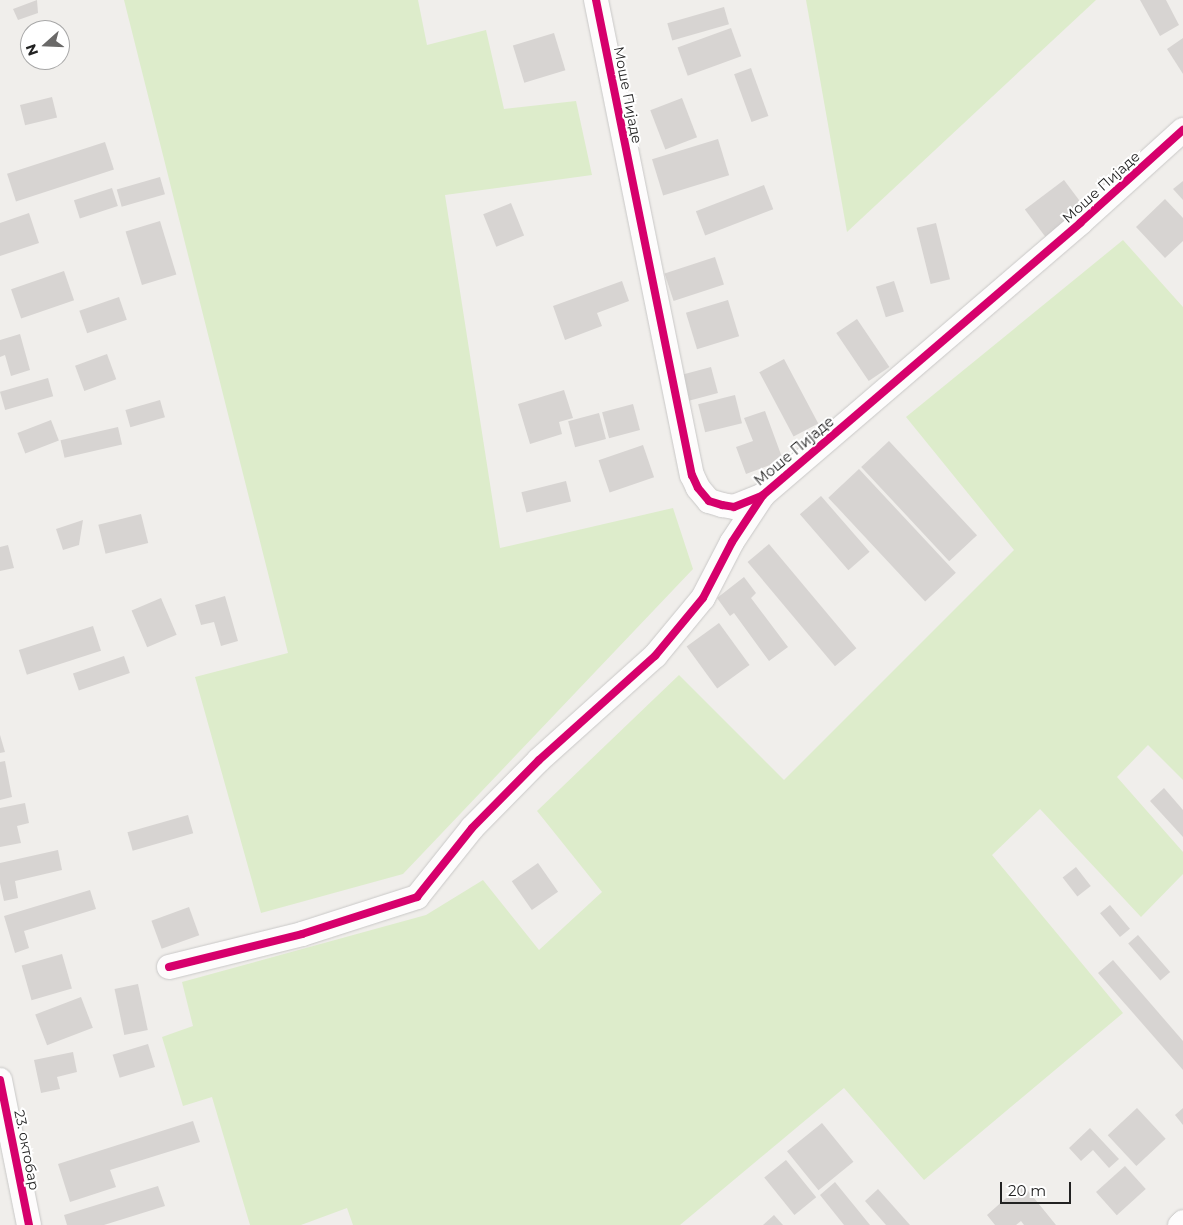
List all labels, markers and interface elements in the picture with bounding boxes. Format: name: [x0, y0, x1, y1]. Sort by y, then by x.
north arrow: [20, 20, 70, 70]
text: N: [21, 41, 42, 58]
street label: Моше Пијаде: [610, 45, 646, 145]
street label: Моше Пијаде: [1059, 148, 1143, 226]
street label: Моше Пијаде: [751, 413, 837, 489]
street label: 23. октобар: [11, 1108, 43, 1192]
scale bar: [1003, 1172, 1074, 1204]
text: 20 m: [1008, 1181, 1046, 1200]

